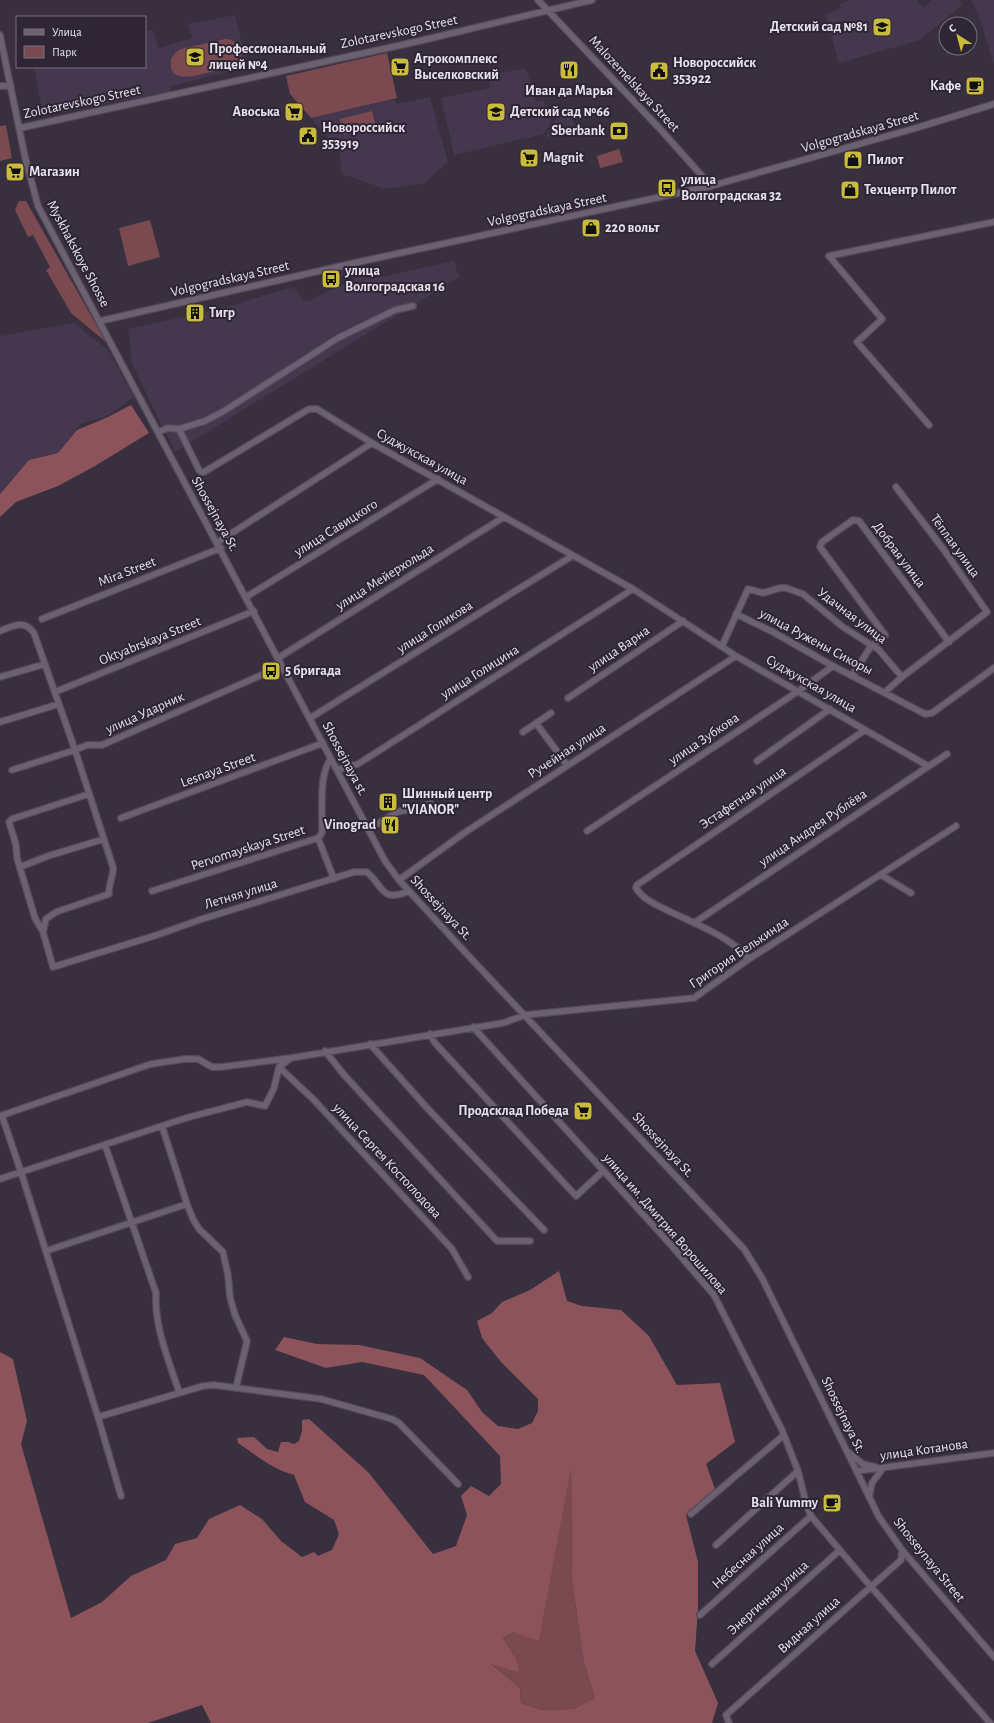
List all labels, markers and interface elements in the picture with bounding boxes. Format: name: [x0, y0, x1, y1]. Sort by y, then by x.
street label: Zolotarevskogo Street: [339, 13, 459, 51]
legend: [16, 16, 146, 68]
school or university icon: Детский сад №81: [871, 16, 893, 38]
north arrow: [938, 16, 978, 56]
place label: Детский сад №81: [770, 20, 868, 34]
text: С: [947, 22, 958, 35]
text: Улица: [52, 26, 82, 38]
street label: Malozemelskaya Street: [586, 33, 682, 135]
place label: Профессиональный лицей №4: [209, 42, 327, 72]
text: Парк: [52, 46, 77, 58]
school or university icon: Профессиональный лицей №4: [184, 46, 206, 68]
place label: Агрокомплекс Выселковский: [414, 52, 499, 82]
supermarket icon: Агрокомплекс Выселковский: [389, 56, 411, 78]
place label: Новороссийск 353922: [673, 56, 756, 86]
restaurant icon: Иван да Марья: [558, 59, 580, 81]
public building icon: Новороссийск 353922: [648, 60, 670, 82]
cafe icon: Кафе: [964, 75, 986, 97]
place label: Кафе: [930, 79, 961, 93]
street label: Zolotarevskogo Street: [22, 83, 142, 121]
place label: Иван да Марья: [525, 84, 613, 98]
supermarket icon: Авоська: [283, 101, 305, 123]
school or university icon: Детский сад №66: [485, 101, 507, 123]
place label: Авоська: [233, 105, 280, 119]
place label: Детский сад №66: [510, 105, 610, 119]
street label: Volgogradskaya Street: [800, 108, 921, 155]
bank icon: Sberbank: [608, 120, 630, 142]
place label: Новороссийск 353919: [322, 121, 405, 151]
place label: Sberbank: [551, 124, 605, 138]
public building icon: Новороссийск 353919: [297, 125, 319, 147]
supermarket icon: Magnit: [518, 147, 540, 169]
shop icon: Пилот: [842, 149, 864, 171]
place label: Magnit: [543, 151, 584, 165]
place label: Пилот: [867, 153, 904, 167]
supermarket icon: Магазин: [4, 161, 26, 183]
place label: Магазин: [29, 165, 80, 179]
place label: улица Волгоградская 32: [680, 173, 782, 203]
bus stop icon: улица Волгоградская 32: [656, 177, 678, 199]
shop icon: Техцентр Пилот: [839, 179, 861, 201]
place label: Техцентр Пилот: [864, 183, 957, 197]
street label: Volgogradskaya Street: [486, 190, 608, 229]
street label: Myskhakskoye Shosse: [44, 198, 112, 310]
shop icon: 220 вольт: [580, 217, 602, 239]
place label: 220 вольт: [605, 221, 660, 235]
street label: Volgogradskaya Street: [169, 258, 291, 299]
place label: улица Волгоградская 16: [344, 264, 445, 294]
bus stop icon: улица Волгоградская 16: [320, 268, 342, 290]
building icon: Тигр: [184, 302, 206, 324]
place label: Тигр: [209, 306, 235, 320]
street label: Суджукская улица: [374, 426, 470, 488]
street label: Shossejnaya St.: [189, 474, 241, 554]
street label: улица Савицкого: [291, 497, 380, 560]
street label: Тёплая улица: [927, 512, 983, 581]
street label: Добрая улица: [870, 519, 929, 591]
street label: улица Мейерхольда: [333, 541, 437, 613]
street label: Mira Street: [96, 554, 158, 589]
street label: Удачная улица: [815, 585, 890, 647]
street label: улица Голикова: [394, 598, 476, 656]
street label: улица Ружены Сикоры: [756, 606, 875, 678]
street label: Oktyabrskaya Street: [97, 614, 203, 668]
street label: улица Варна: [585, 623, 653, 675]
street label: улица Голицина: [438, 642, 522, 702]
street label: Суджукская улица: [763, 652, 859, 716]
bus stop icon: 5 бригада: [260, 660, 282, 682]
place label: 5 бригада: [285, 664, 342, 678]
street label: улица Ударник: [103, 689, 187, 737]
street label: улица Зубкова: [666, 710, 742, 768]
street label: Shossejnaya st.: [320, 720, 370, 798]
street label: Ручейная улица: [526, 720, 609, 781]
street label: Lesnaya Street: [179, 750, 258, 790]
street label: Эстафетная улица: [697, 764, 789, 832]
street label: улица Андрея Рублёва: [756, 786, 870, 870]
place label: Шинный центр "VIANOR": [402, 787, 492, 817]
building icon: Шинный центр "VIANOR": [377, 791, 399, 813]
restaurant icon: Vinograd: [379, 814, 401, 836]
place label: Vinograd: [324, 818, 377, 832]
street label: Pervomayskaya Street: [189, 823, 307, 873]
street label: Shossejnaya St.: [408, 873, 474, 943]
street label: Летняя улица: [203, 876, 280, 912]
street label: Григория Белькинда: [687, 914, 792, 991]
street label: улица Сергея Костоглодова: [329, 1100, 444, 1222]
supermarket icon: Продсклад Победа: [572, 1100, 594, 1122]
place label: Продсклад Победа: [458, 1104, 569, 1118]
street label: Shossejnaya St.: [630, 1110, 696, 1180]
street label: улица им. Дмитрия Ворошилова: [600, 1150, 730, 1298]
street label: Shossejnaya St.: [819, 1375, 867, 1455]
street label: улица Котанова: [878, 1437, 969, 1463]
cafe icon: Bali Yummy: [821, 1492, 843, 1514]
place label: Bali Yummy: [751, 1496, 819, 1510]
street label: Shosseynaya Street: [891, 1515, 968, 1605]
street label: Небесная улица: [710, 1520, 787, 1592]
street label: Энергичная улица: [725, 1558, 812, 1638]
street label: Видная улица: [775, 1593, 843, 1656]

